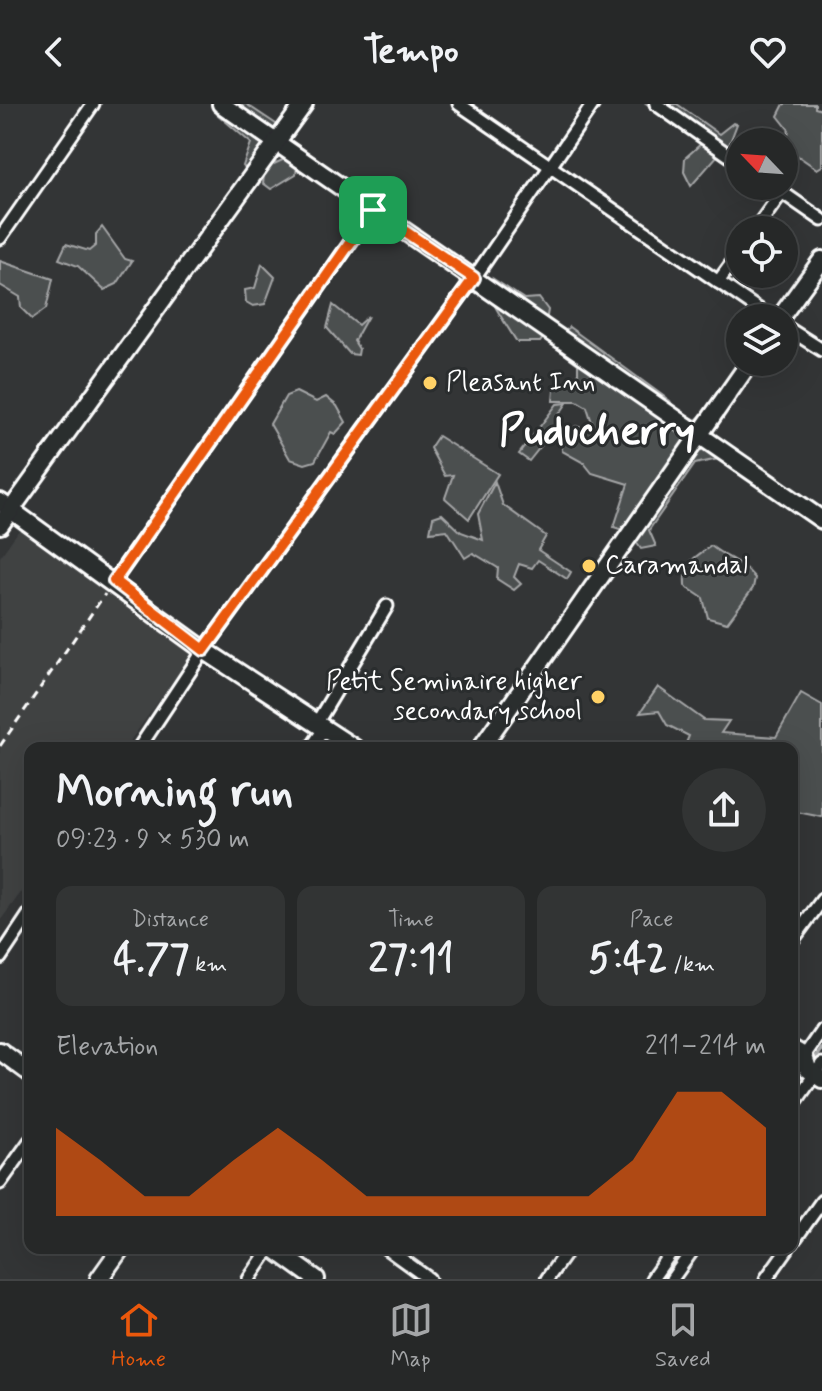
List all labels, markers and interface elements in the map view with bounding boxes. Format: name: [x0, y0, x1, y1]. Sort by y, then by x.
text: Tempo: [363, 29, 459, 76]
icon: back: [32, 30, 76, 74]
icon: heart: [746, 30, 790, 74]
north arrow: [726, 128, 798, 200]
map controls: [726, 128, 798, 376]
pin: [339, 176, 407, 244]
icon: arrive: [351, 188, 395, 232]
button: locate: [726, 216, 798, 288]
button: layers: [726, 304, 798, 376]
place label: Pleasant Inn: [446, 366, 595, 400]
marker: Pleasant Inn: [421, 374, 439, 392]
district label: Puducherry: [499, 405, 695, 460]
place label: Caramandal: [605, 549, 748, 583]
marker: Caramandal: [580, 557, 598, 575]
place label: Petit Seminaire higher secondary school: [326, 665, 583, 729]
marker: Petit Seminaire higher secondary school: [589, 688, 607, 706]
text: Morning run: [56, 764, 293, 822]
button: share: [682, 768, 766, 852]
text: 09:23 · 9 × 530 m: [56, 823, 249, 857]
text: Distance: [132, 906, 209, 934]
text: Time: [388, 906, 434, 934]
text: Pace: [630, 906, 674, 934]
text: 4.77: [113, 934, 189, 986]
text: 27:11: [368, 934, 454, 986]
text: 5:42: [588, 934, 667, 986]
text: km: [189, 951, 227, 979]
text: /km: [667, 951, 715, 979]
text: Elevation: [56, 1030, 158, 1064]
text: 211–214 m: [645, 1030, 766, 1064]
tab: Home: [111, 1298, 166, 1374]
tab: Map: [389, 1298, 433, 1374]
tab: Saved: [655, 1298, 711, 1374]

